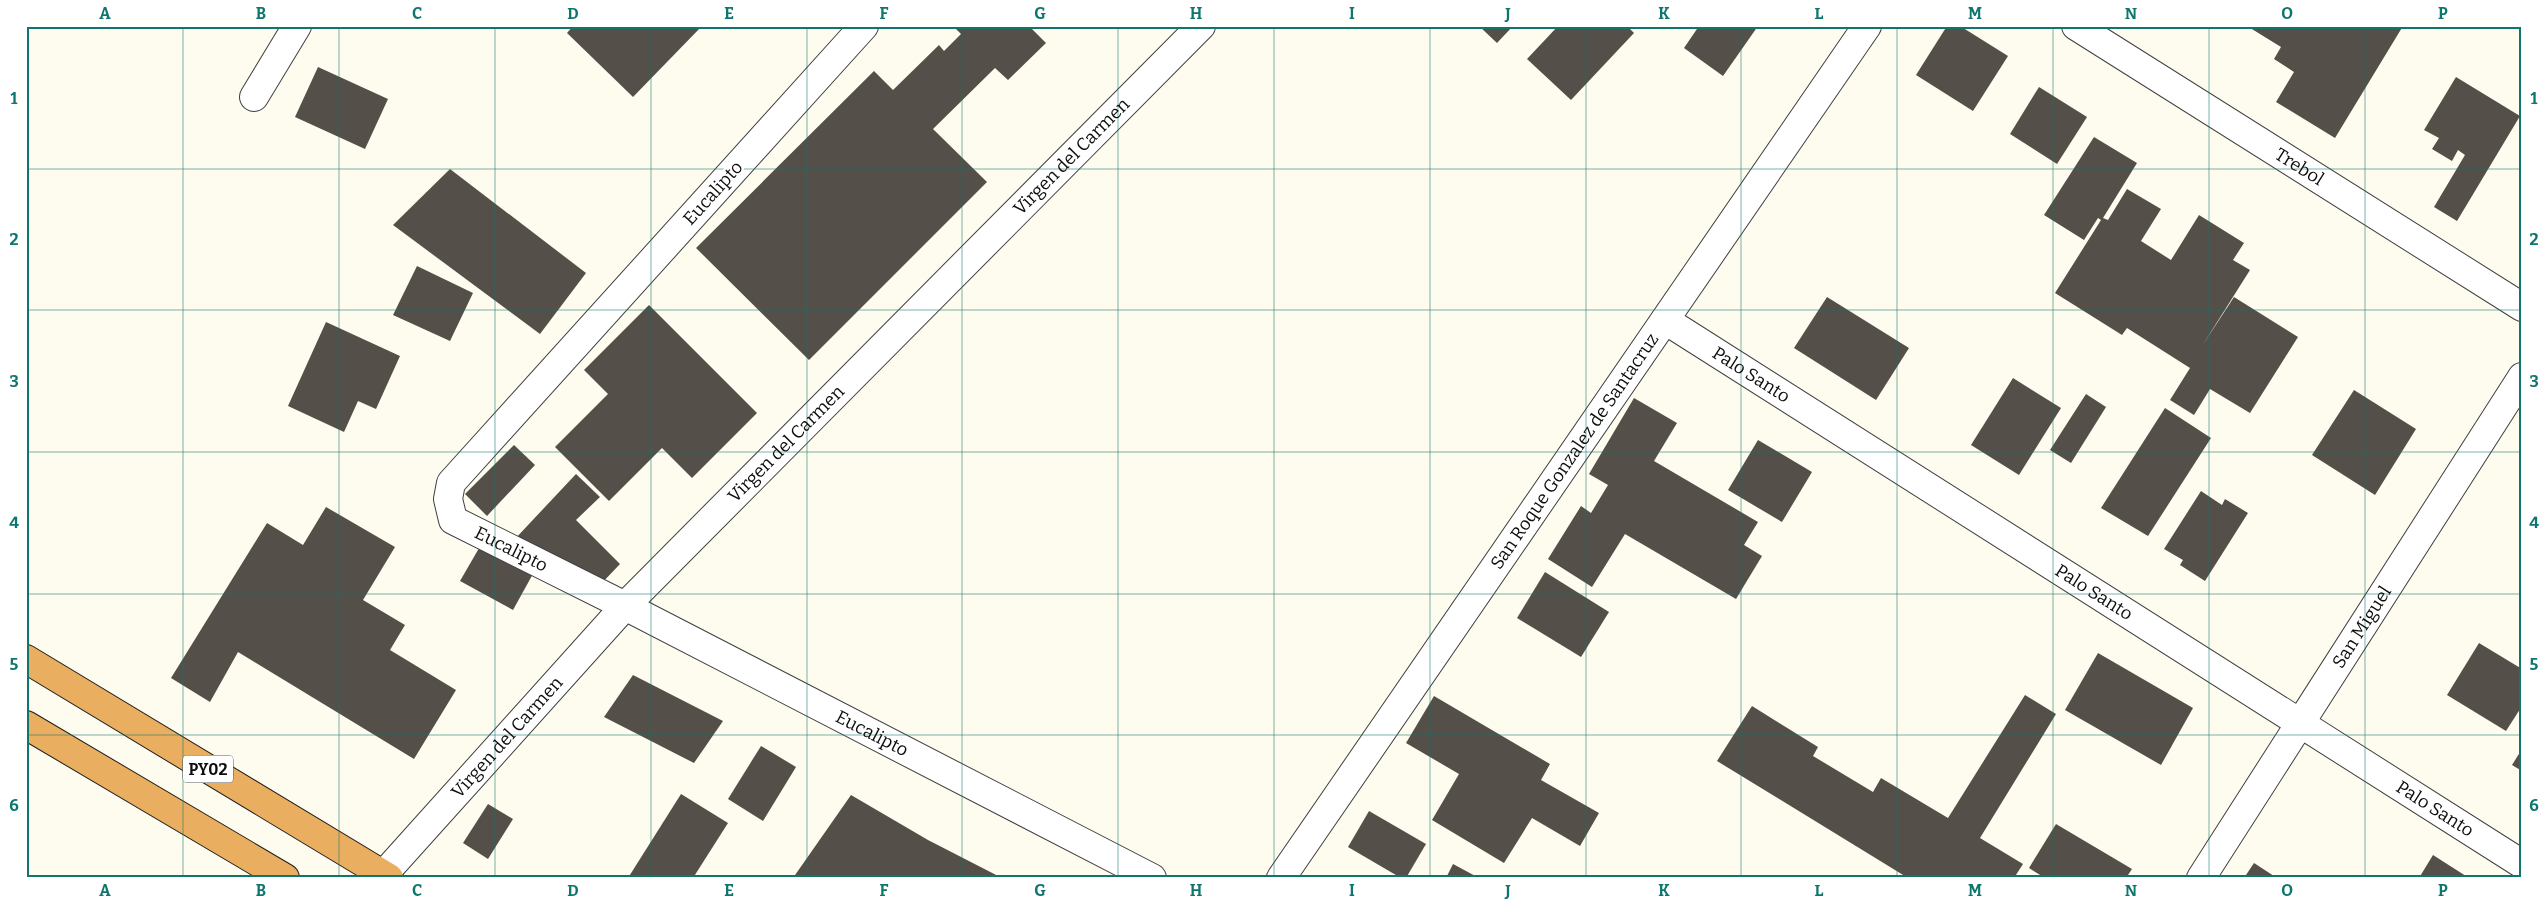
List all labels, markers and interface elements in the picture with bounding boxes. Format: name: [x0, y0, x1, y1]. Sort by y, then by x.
text: A: [99, 4, 111, 23]
text: B: [256, 4, 266, 23]
text: C: [412, 4, 422, 23]
text: D: [567, 4, 579, 23]
text: E: [724, 4, 734, 23]
text: F: [880, 4, 889, 23]
text: G: [1034, 4, 1046, 23]
text: H: [1190, 4, 1203, 23]
text: I: [1349, 4, 1355, 23]
text: J: [1504, 4, 1511, 23]
text: K: [1658, 4, 1670, 23]
text: L: [1815, 4, 1824, 23]
text: M: [1968, 4, 1982, 23]
text: N: [2125, 4, 2137, 23]
text: O: [2281, 4, 2293, 23]
text: P: [2438, 4, 2448, 23]
text: 1: [11, 89, 18, 108]
text: 1: [2531, 89, 2538, 108]
street label: Virgen del Carmen: [1009, 93, 1135, 220]
street label: Trebol: [2271, 143, 2328, 190]
street label: Eucalipto: [678, 156, 748, 230]
text: 2: [9, 230, 19, 249]
text: 2: [2529, 230, 2539, 249]
street label: San Roque Gonzalez de Santacruz: [1486, 329, 1663, 573]
street label: Palo Santo: [1708, 342, 1794, 407]
text: 3: [9, 372, 19, 391]
text: 3: [2529, 372, 2539, 391]
street label: Virgen del Carmen: [723, 380, 849, 507]
text: 4: [9, 513, 19, 532]
text: 4: [2529, 513, 2539, 532]
street label: Eucalipto: [471, 522, 551, 577]
street label: Palo Santo: [2051, 559, 2137, 625]
street label: San Miguel: [2327, 582, 2396, 672]
text: 5: [10, 655, 19, 674]
text: 5: [2530, 655, 2539, 674]
street label: Virgen del Carmen: [447, 671, 568, 803]
street label: Eucalipto: [832, 706, 912, 761]
road number: PY02: [183, 756, 233, 782]
street label: Palo Santo: [2392, 776, 2478, 842]
text: 6: [9, 796, 19, 815]
text: 6: [2529, 796, 2539, 815]
text: A: [99, 881, 111, 900]
text: B: [256, 881, 266, 900]
text: C: [412, 881, 422, 900]
text: D: [567, 881, 579, 900]
text: E: [724, 881, 734, 900]
text: F: [880, 881, 889, 900]
text: G: [1034, 881, 1046, 900]
text: H: [1190, 881, 1203, 900]
text: I: [1349, 881, 1355, 900]
text: J: [1504, 881, 1511, 900]
text: K: [1658, 881, 1670, 900]
text: L: [1815, 881, 1824, 900]
text: M: [1968, 881, 1982, 900]
text: N: [2125, 881, 2137, 900]
text: O: [2281, 881, 2293, 900]
text: P: [2438, 881, 2448, 900]

